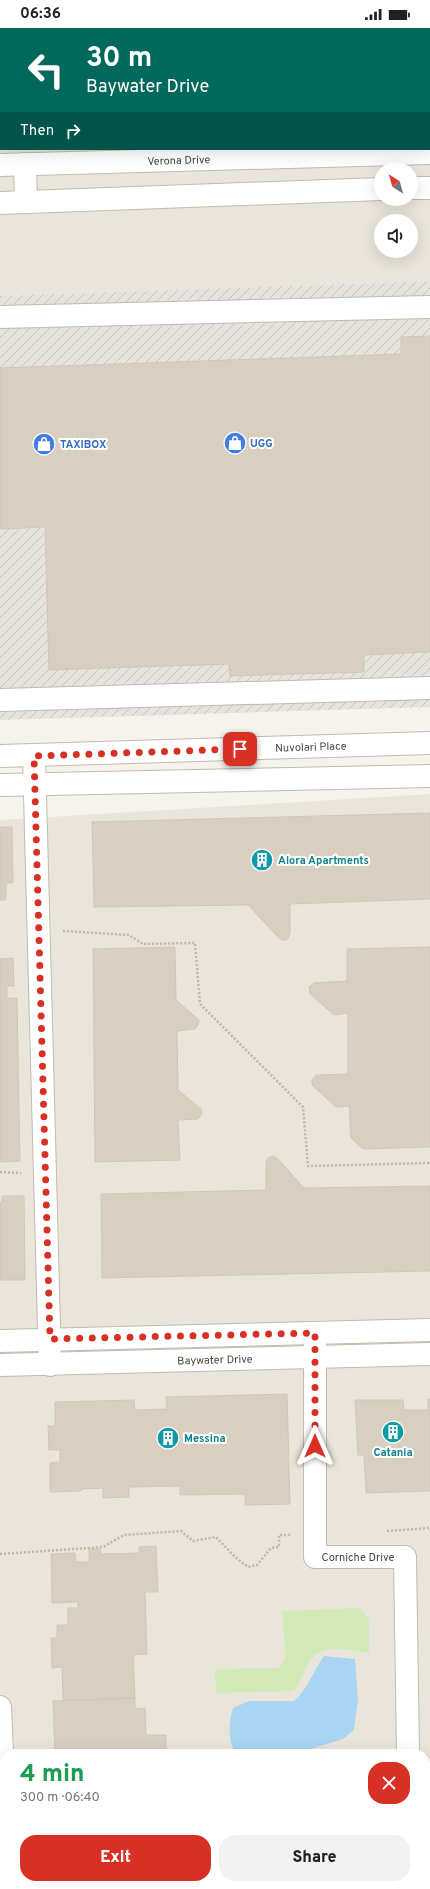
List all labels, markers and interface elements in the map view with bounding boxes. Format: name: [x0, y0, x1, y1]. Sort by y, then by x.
text: 06:36: [20, 5, 61, 24]
text: 30 m: [86, 41, 152, 77]
icon: left: [20, 44, 72, 96]
text: Baywater Drive: [86, 76, 209, 99]
icon: right: [62, 120, 84, 142]
text: Then: [20, 122, 54, 141]
street label: Verona Drive: [147, 153, 211, 169]
north arrow: [374, 162, 418, 206]
map controls: [374, 162, 418, 258]
button: sound: [374, 214, 418, 258]
shop icon: UGG: [222, 430, 248, 456]
shop icon: TAXIBOX: [31, 431, 57, 457]
place label: UGG: [250, 437, 273, 451]
place label: TAXIBOX: [60, 438, 107, 452]
pin: [223, 732, 257, 766]
icon: arrive: [229, 738, 251, 760]
street label: Nuvolari Place: [275, 740, 347, 756]
building icon: Alora Apartments: [249, 847, 275, 873]
place label: Alora Apartments: [278, 854, 369, 868]
street label: Baywater Drive: [177, 1353, 253, 1368]
building icon: Catania: [380, 1419, 406, 1445]
building icon: Messina: [155, 1425, 181, 1451]
position arrow: [294, 1425, 336, 1467]
place label: Messina: [184, 1432, 226, 1446]
place label: Catania: [373, 1446, 413, 1460]
street label: Corniche Drive: [322, 1551, 395, 1565]
text: 4 min: [20, 1760, 84, 1790]
button: close: [368, 1762, 410, 1804]
text: 300 m · 06:40: [20, 1790, 100, 1806]
button: Exit: [20, 1835, 211, 1881]
button: Share: [219, 1835, 410, 1881]

